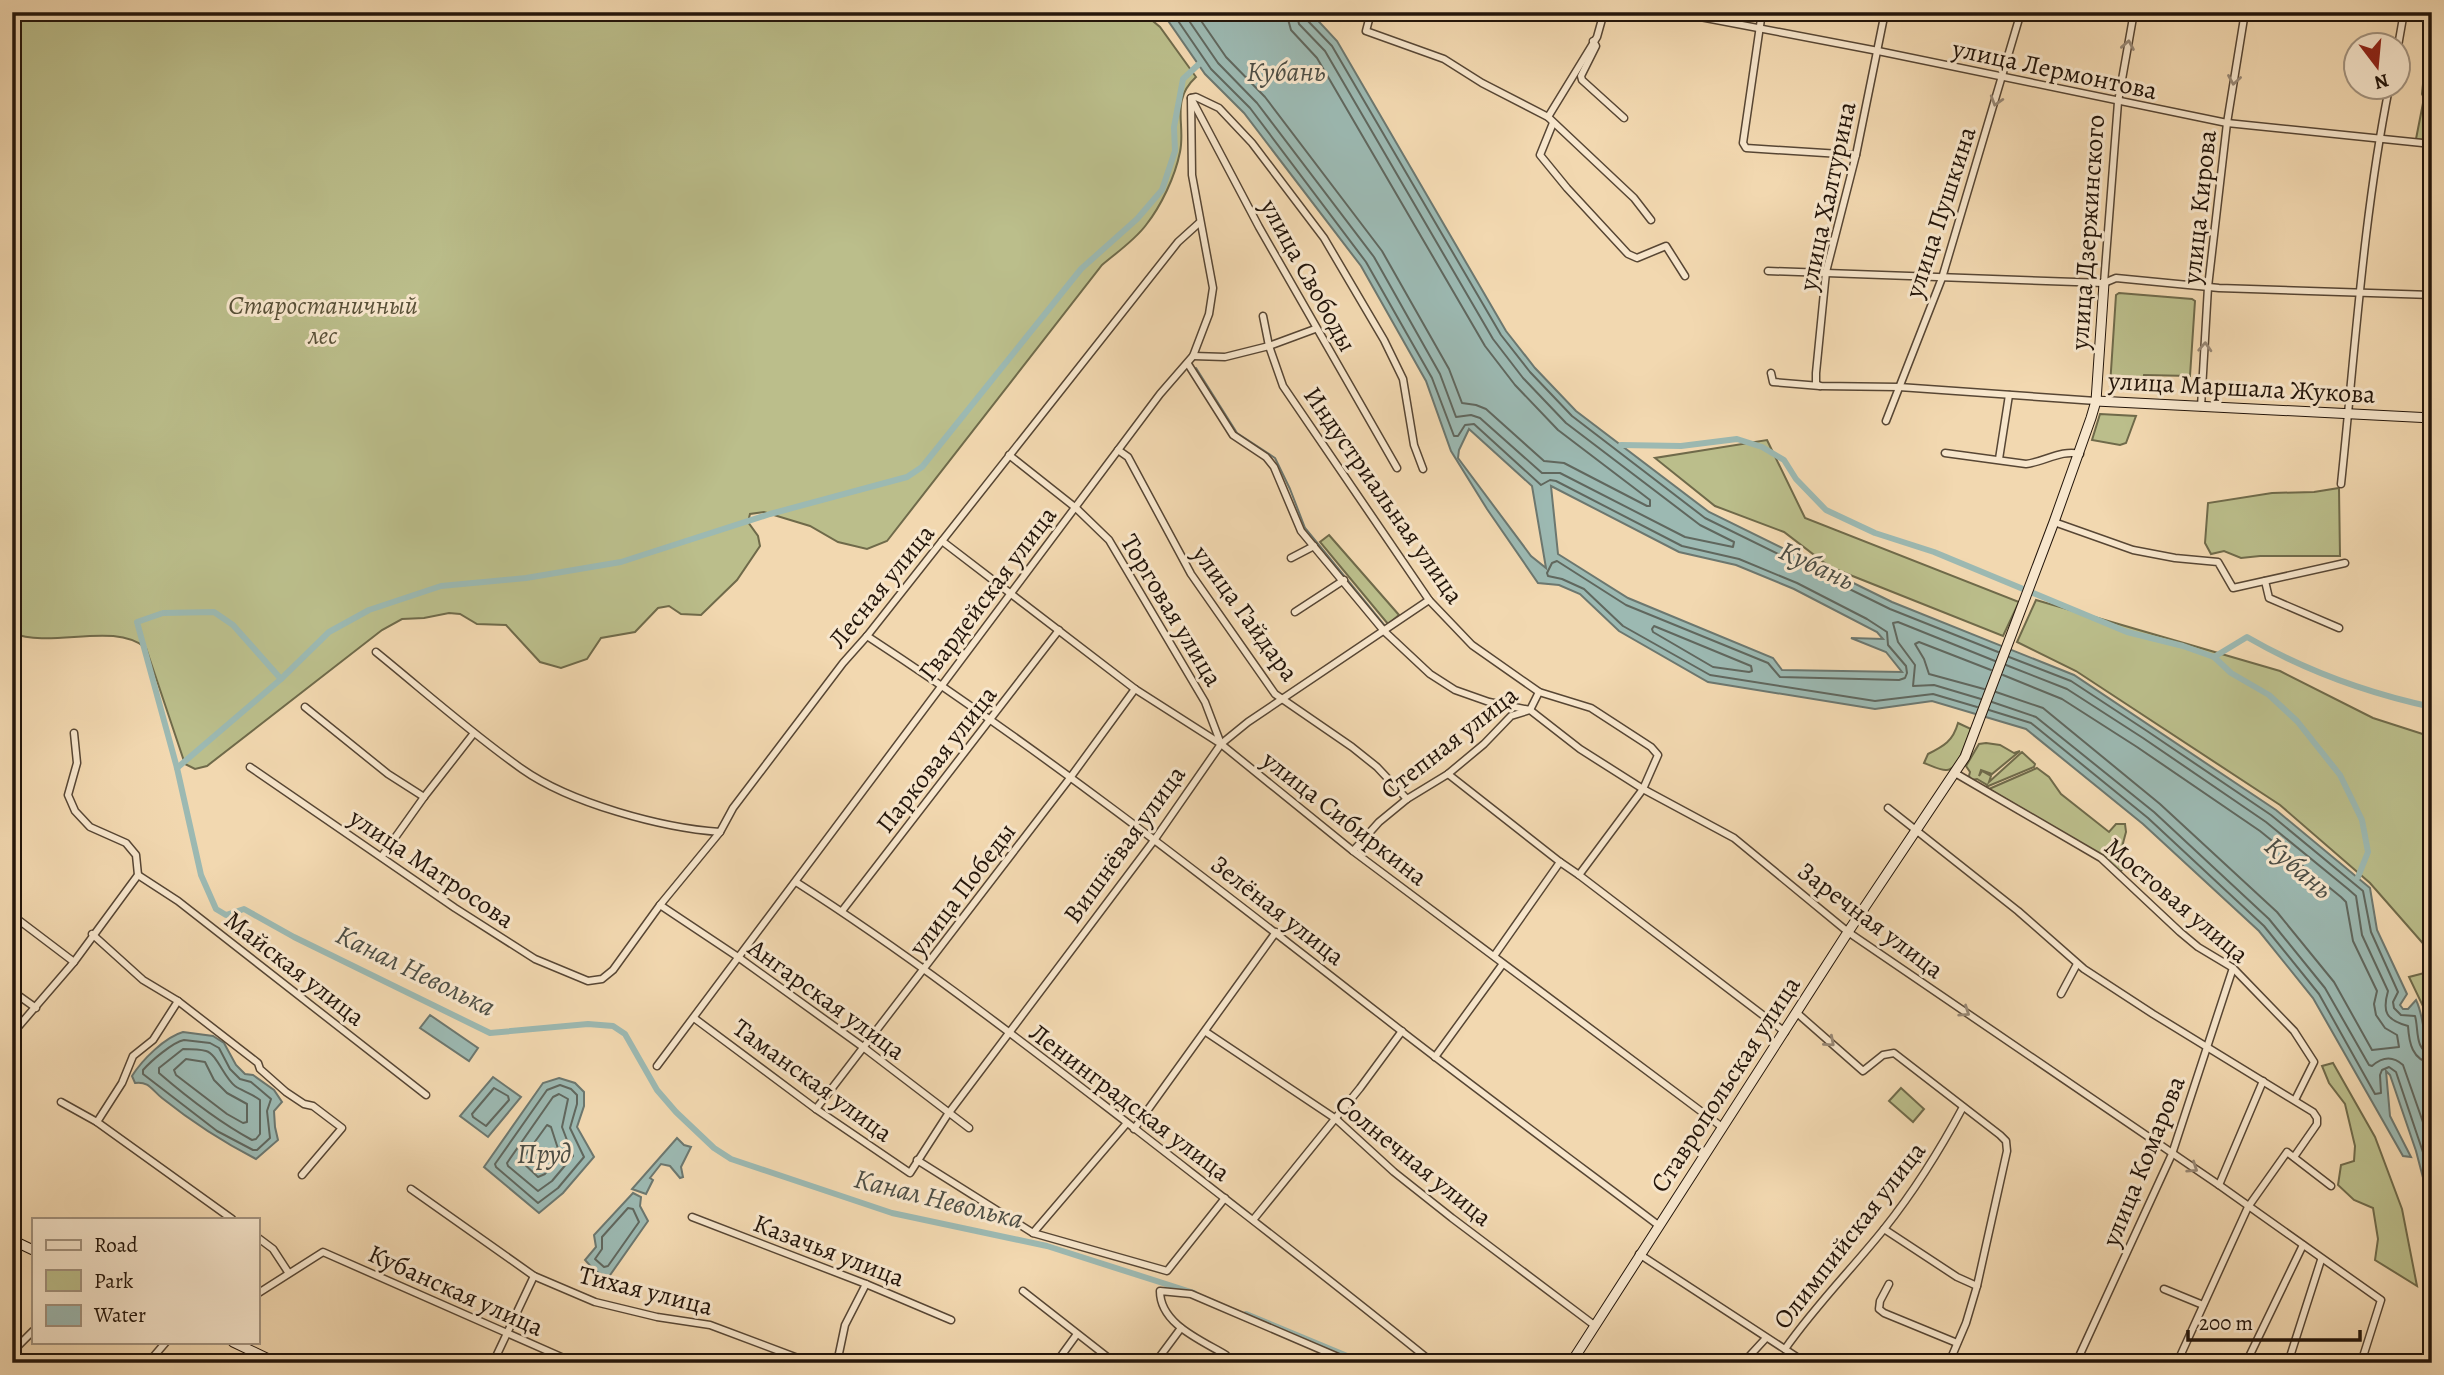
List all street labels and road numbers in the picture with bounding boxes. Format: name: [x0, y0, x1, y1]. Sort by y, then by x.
street label: улица Лермонтова: [1948, 31, 2160, 108]
street label: улица Халтурина: [1790, 98, 1865, 295]
street label: улица Дзержинского: [2062, 113, 2113, 352]
street label: улица Пушкина: [1896, 122, 1985, 303]
street label: улица Кирова: [2174, 128, 2225, 287]
street label: улица Свободы: [1252, 192, 1365, 358]
street label: улица Маршала Жукова: [2107, 363, 2376, 412]
street label: Индустриальная улица: [1295, 380, 1472, 611]
street label: Гвардейская улица: [910, 499, 1065, 688]
street label: Лесная улица: [820, 517, 942, 656]
street label: Торговая улица: [1112, 528, 1231, 693]
street label: улица Гайдара: [1184, 537, 1307, 688]
street label: Парковая улица: [868, 678, 1005, 840]
street label: Степная улица: [1373, 678, 1525, 807]
street label: улица Сибиркина: [1254, 742, 1435, 894]
street label: Вишнёвая улица: [1055, 758, 1194, 930]
street label: улица Матросова: [342, 800, 521, 937]
street label: улица Победы: [900, 816, 1024, 964]
street label: Мостовая улица: [2097, 829, 2257, 971]
street label: Зелёная улица: [1203, 847, 1352, 974]
street label: Заречная улица: [1790, 854, 1951, 987]
street label: Майская улица: [217, 902, 372, 1034]
street label: Ангарская улица: [740, 930, 912, 1068]
street label: Ставропольская улица: [1642, 969, 1809, 1199]
street label: Таманская улица: [726, 1010, 900, 1150]
street label: Ленинградская улица: [1022, 1015, 1237, 1190]
street label: улица Комарова: [2093, 1071, 2194, 1253]
street label: Солнечная улица: [1328, 1086, 1499, 1235]
street label: Олимпийская улица: [1765, 1134, 1934, 1336]
street label: Казачья улица: [748, 1206, 909, 1295]
street label: Кубанская улица: [363, 1236, 549, 1345]
street label: Тихая улица: [575, 1257, 717, 1324]

